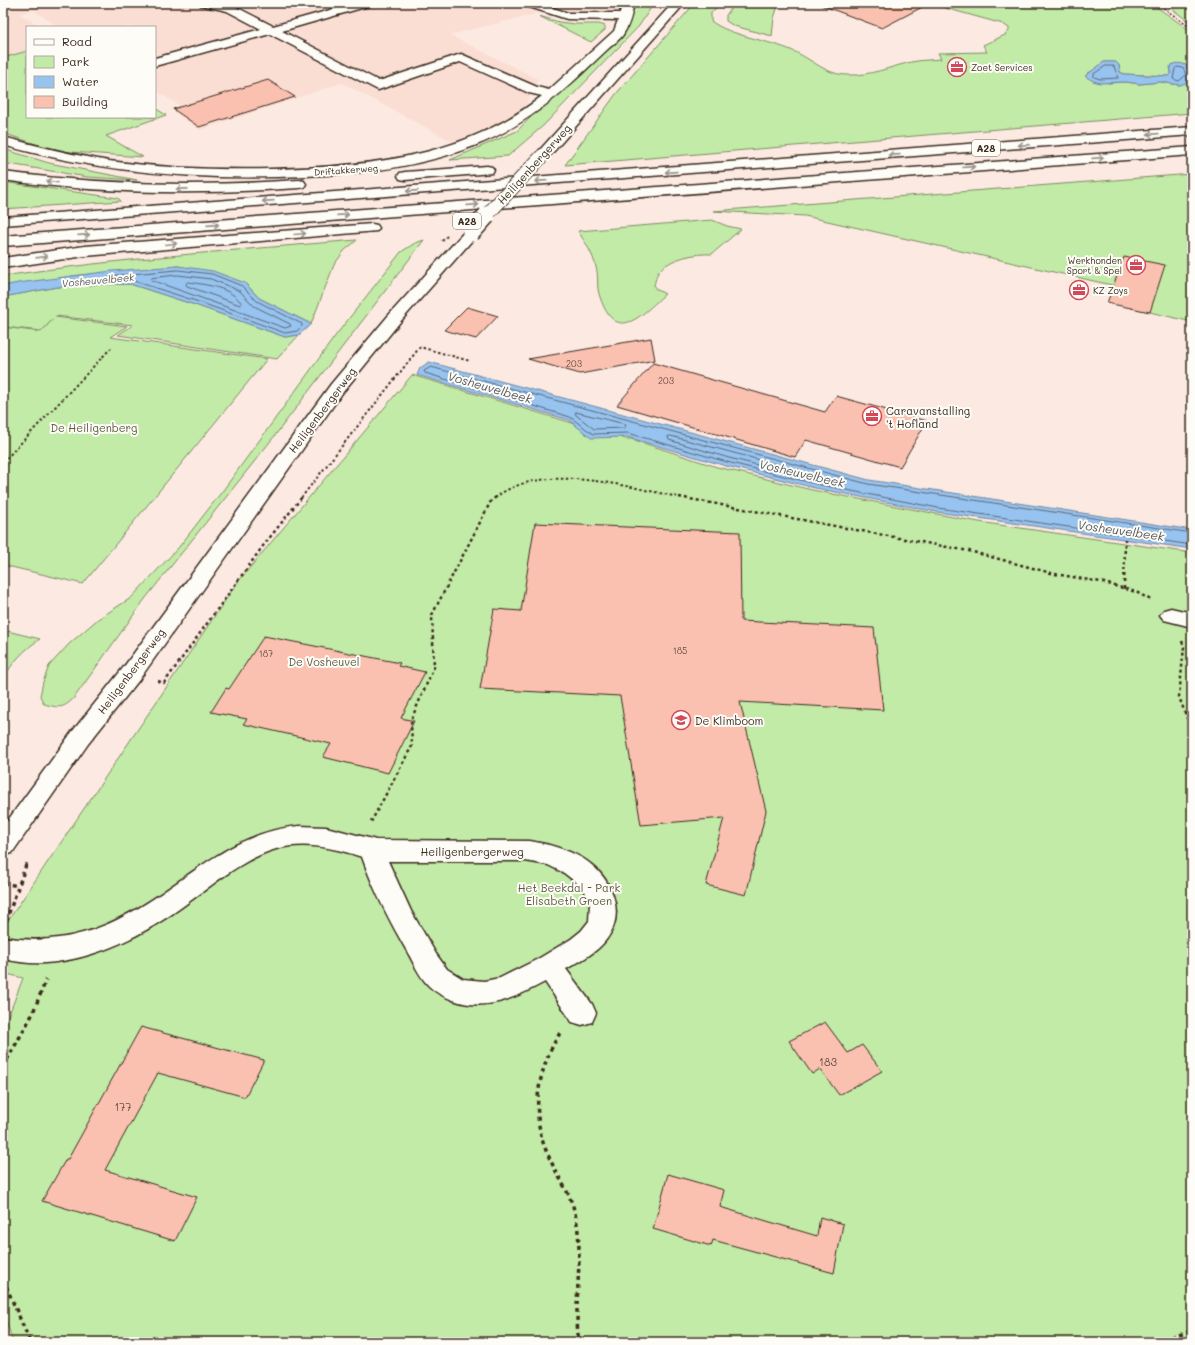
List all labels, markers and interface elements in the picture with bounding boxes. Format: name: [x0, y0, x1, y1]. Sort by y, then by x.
legend: [26, 26, 156, 118]
text: Road: [62, 33, 92, 49]
text: Park: [62, 53, 89, 69]
office icon: Zoet Services: [946, 56, 968, 78]
place label: Zoet Services: [971, 62, 1033, 73]
text: Water: [62, 73, 99, 89]
text: Building: [62, 93, 108, 109]
street label: Heiligenbergerweg: [494, 121, 574, 207]
one-way arrow: [1147, 131, 1160, 138]
road number: A28: [972, 140, 1000, 156]
one-way arrow: [1017, 141, 1030, 148]
one-way arrow: [888, 151, 901, 158]
one-way arrow: [1091, 154, 1104, 161]
street label: Driftakkerweg: [314, 162, 378, 178]
one-way arrow: [962, 164, 975, 171]
one-way arrow: [665, 168, 678, 175]
one-way arrow: [535, 178, 548, 185]
one-way arrow: [46, 179, 59, 186]
one-way arrow: [176, 185, 189, 193]
one-way arrow: [406, 187, 419, 194]
one-way arrow: [262, 198, 275, 205]
one-way arrow: [466, 201, 479, 209]
one-way arrow: [336, 211, 349, 218]
road number: A28: [453, 213, 481, 229]
one-way arrow: [206, 221, 219, 228]
one-way arrow: [294, 230, 307, 237]
one-way arrow: [77, 231, 90, 238]
one-way arrow: [164, 241, 177, 248]
one-way arrow: [35, 253, 48, 261]
office icon: Werkhonden Sport & Spel: [1125, 254, 1147, 276]
place label: Werkhonden Sport & Spel: [1067, 255, 1122, 276]
water label: Vosheuvelbeek: [61, 270, 136, 290]
office icon: KZ Zoys: [1068, 279, 1090, 301]
place label: KZ Zoys: [1093, 285, 1128, 296]
house number: 203: [566, 358, 582, 369]
street label: Heiligenbergerweg: [285, 364, 359, 456]
water label: Vosheuvelbeek: [446, 367, 535, 407]
house number: 203: [658, 375, 674, 386]
place label: Caravanstalling 't Hofland: [886, 403, 970, 431]
office icon: Caravanstalling 't Hofland: [861, 405, 883, 427]
park label: De Heiligenberg: [50, 420, 138, 435]
water label: Vosheuvelbeek: [758, 455, 847, 491]
water label: Vosheuvelbeek: [1077, 516, 1166, 544]
street label: Heiligenbergerweg: [94, 625, 168, 717]
house number: 185: [673, 645, 687, 656]
house number: 187: [259, 648, 273, 659]
park label: De Vosheuvel: [288, 654, 360, 669]
school or university icon: De Klimboom: [670, 709, 692, 731]
place label: De Klimboom: [695, 713, 763, 728]
street label: Heiligenbergerweg: [420, 844, 524, 859]
park label: Het Beekdal - Park Elisabeth Groen: [518, 880, 620, 908]
house number: 183: [819, 1054, 838, 1069]
house number: 177: [114, 1099, 132, 1114]

